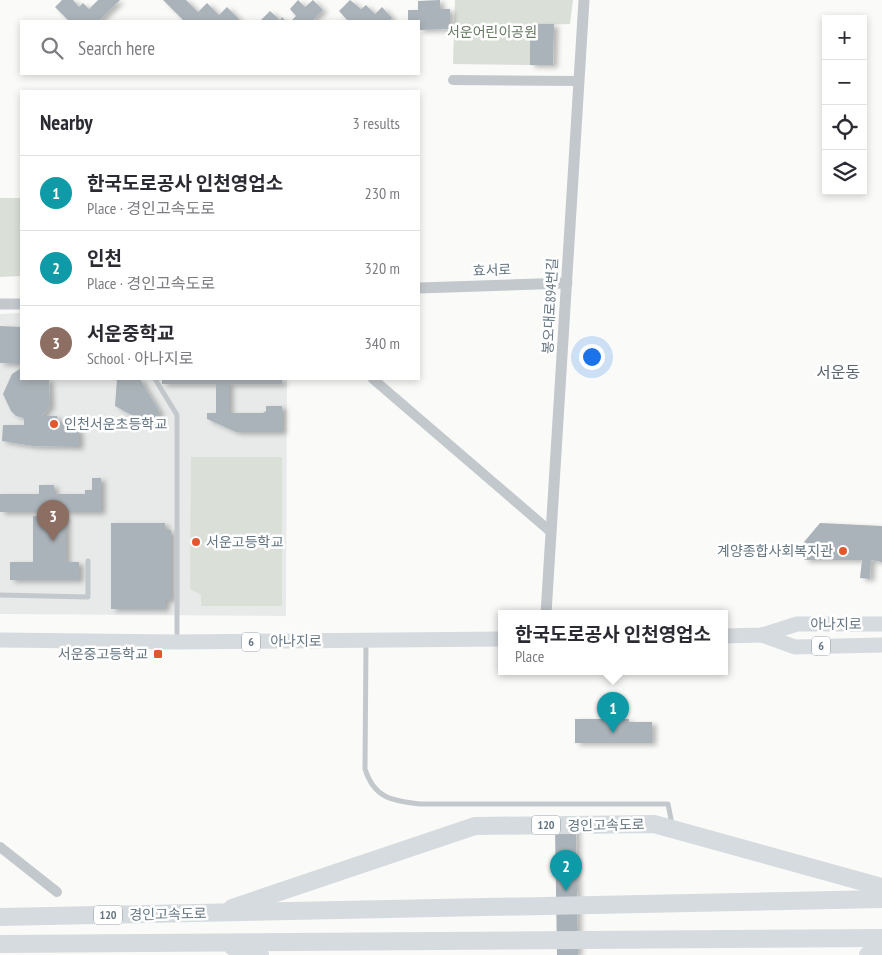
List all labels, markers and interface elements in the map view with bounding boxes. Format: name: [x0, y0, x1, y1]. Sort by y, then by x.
map controls: [822, 15, 867, 195]
button: +: [822, 15, 867, 60]
search box: [20, 20, 420, 75]
park label: 서운어린이공원: [447, 23, 537, 41]
icon: search: [38, 34, 66, 62]
text: Search here: [78, 36, 155, 60]
button: −: [822, 60, 867, 105]
button: locate: [822, 105, 867, 150]
text: Nearby: [40, 109, 93, 136]
text: 3 results: [353, 113, 400, 133]
button: layers: [822, 150, 867, 195]
text: 한국도로공사 인천영업소: [87, 171, 283, 195]
text: 1: [52, 183, 60, 203]
text: 230 m: [365, 183, 400, 203]
text: Place · 경인고속도로: [87, 198, 215, 218]
text: 인천: [87, 246, 122, 270]
text: 2: [52, 258, 60, 278]
text: 320 m: [365, 258, 400, 278]
street label: 봉오대로894번길: [538, 258, 562, 354]
street label: 효서로: [472, 260, 512, 280]
text: Place · 경인고속도로: [87, 273, 215, 293]
text: 서운중학교: [87, 321, 174, 345]
text: 3: [52, 333, 60, 353]
text: 340 m: [365, 333, 400, 353]
your location: [579, 344, 605, 370]
text: School · 아나지로: [87, 348, 193, 368]
district label: 서운동: [816, 362, 860, 382]
place label: 인천서운초등학교: [64, 415, 167, 433]
marker: 인천서운초등학교: [48, 418, 60, 430]
pin: 3: [37, 500, 69, 541]
place label: 서운고등학교: [206, 533, 283, 551]
marker: 서운고등학교: [190, 536, 202, 548]
place label: 계양종합사회복지관: [717, 542, 833, 560]
marker: 계양종합사회복지관: [837, 545, 849, 557]
popup: [498, 610, 728, 675]
street label: 아나지로: [810, 615, 862, 633]
text: 한국도로공사 인천영업소: [515, 622, 711, 646]
road number: 6: [242, 632, 260, 652]
street label: 아나지로: [270, 632, 322, 650]
road number: 6: [812, 636, 830, 656]
place label: 서운중고등학교: [58, 645, 148, 663]
text: Place: [515, 646, 544, 666]
marker: 서운중고등학교: [152, 648, 164, 660]
pin: 1: [597, 692, 629, 733]
street label: 경인고속도로: [567, 815, 645, 835]
road number: 120: [532, 816, 560, 834]
pin: 2: [550, 850, 582, 891]
street label: 경인고속도로: [129, 904, 207, 924]
road number: 120: [94, 906, 122, 924]

